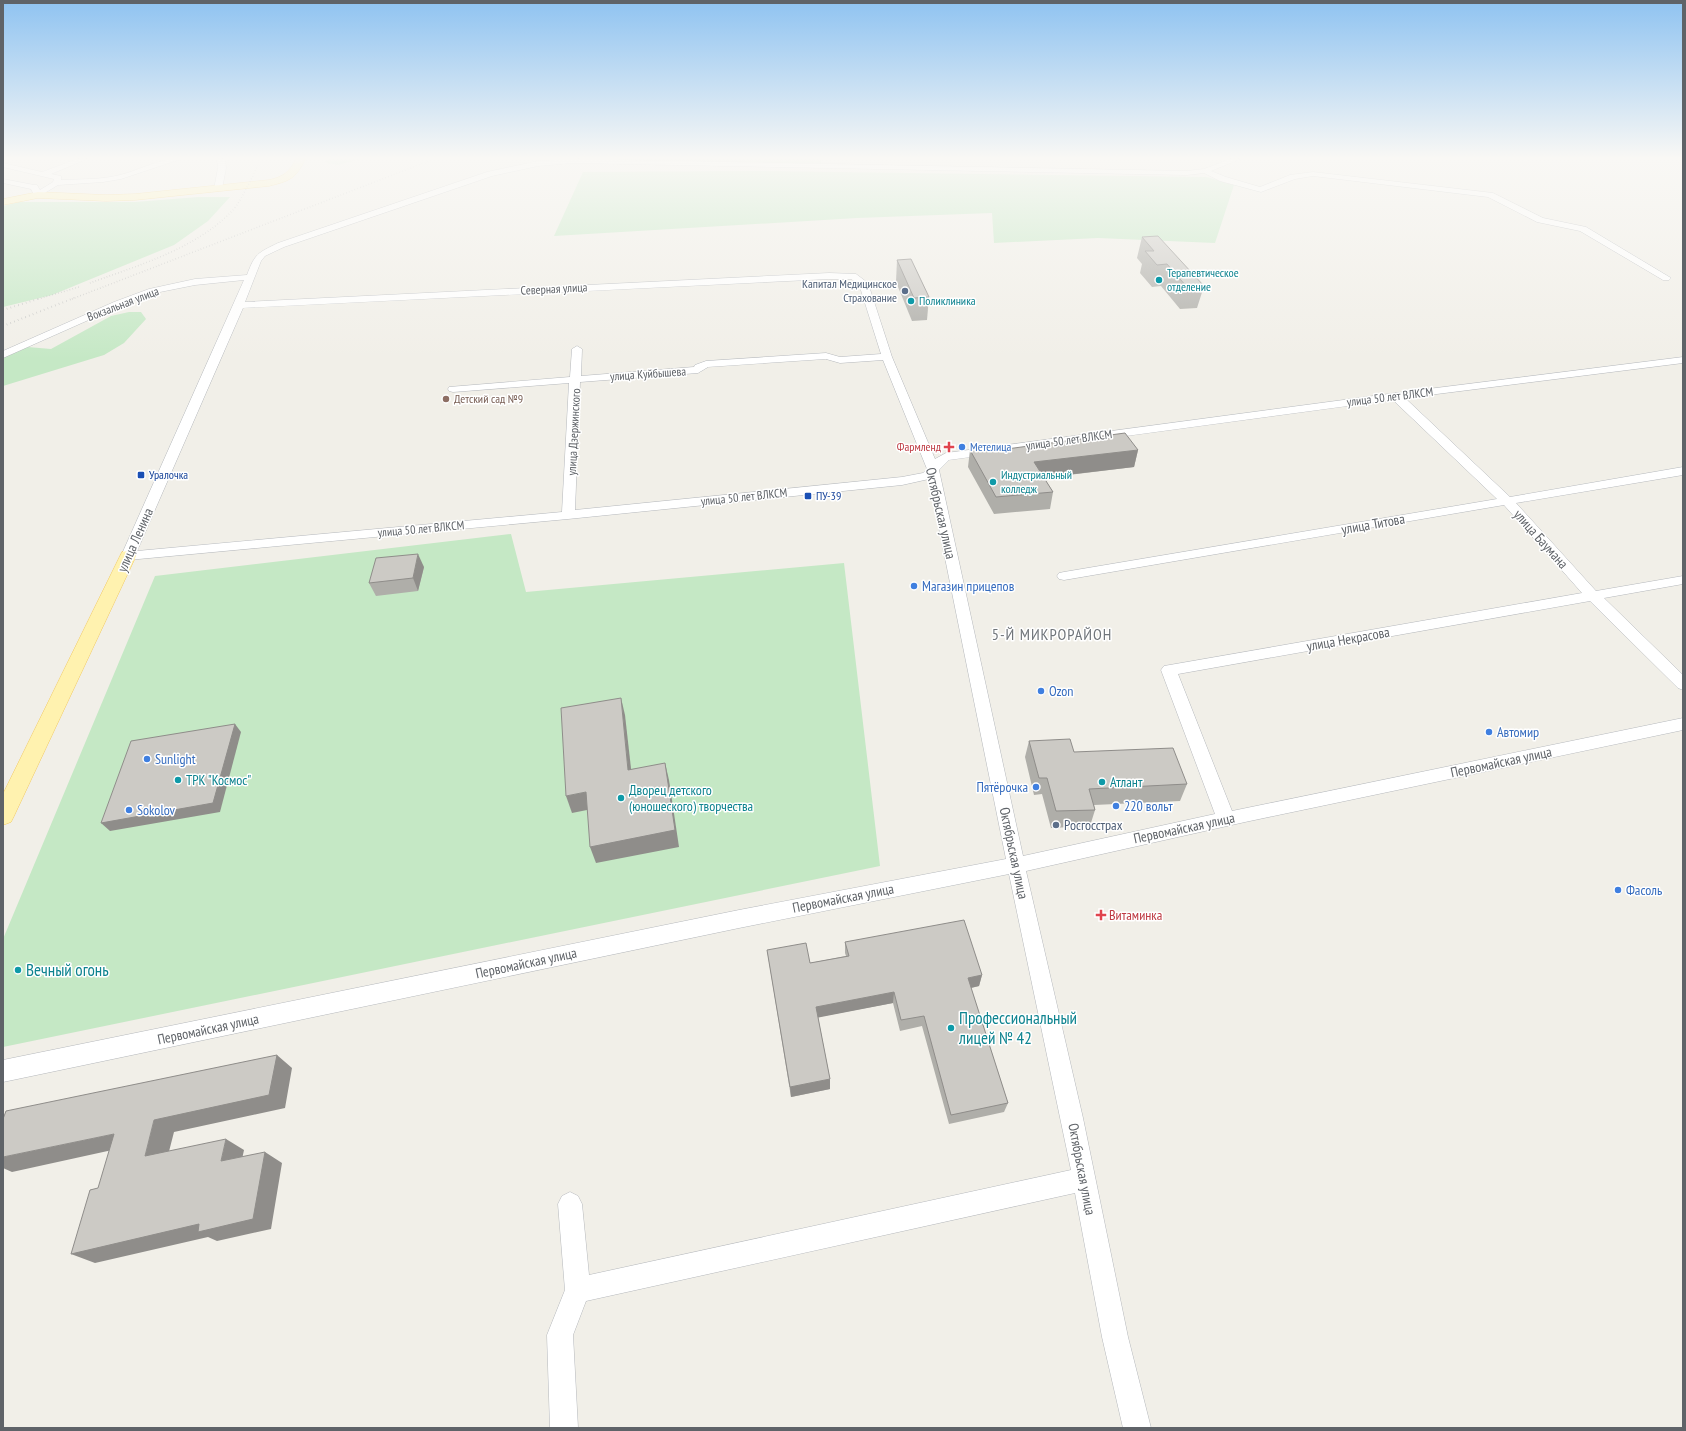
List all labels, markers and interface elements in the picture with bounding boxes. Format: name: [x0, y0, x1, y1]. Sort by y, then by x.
place label: Терапевтическое отделение: [1167, 265, 1239, 294]
marker: Терапевтическое отделение: [1154, 275, 1164, 285]
place label: Капитал Медицинское Страхование: [802, 276, 897, 305]
street label: Северная улица: [520, 279, 588, 298]
street label: Вокзальная улица: [85, 283, 161, 324]
marker: Капитал Медицинское Страхование: [900, 286, 910, 296]
place label: Поликлиника: [919, 293, 976, 308]
marker: Поликлиника: [906, 296, 916, 306]
street label: улица Куйбышева: [609, 363, 687, 384]
street label: улица 50 лет ВЛКСМ: [1346, 384, 1434, 409]
street label: улица Дзержинского: [564, 388, 583, 476]
place label: Детский сад №9: [454, 391, 523, 406]
marker: Детский сад №9: [441, 394, 451, 404]
street label: улица 50 лет ВЛКСМ: [1025, 426, 1113, 453]
place label: Фармленд: [897, 439, 942, 454]
place label: Метелица: [970, 439, 1012, 454]
marker: Фармленд: [944, 442, 954, 452]
marker: Метелица: [957, 442, 967, 452]
street label: Октябрьская улица: [922, 465, 960, 561]
place label: Уралочка: [149, 467, 188, 482]
place label: Индустриальный колледж: [1001, 467, 1072, 496]
marker: Уралочка: [136, 470, 146, 480]
marker: Индустриальный колледж: [988, 477, 998, 487]
street label: улица 50 лет ВЛКСМ: [700, 484, 788, 509]
place label: ПУ-39: [816, 488, 841, 503]
marker: ПУ-39: [803, 491, 813, 501]
street label: улица Ленина: [113, 505, 157, 575]
street label: улица Баумана: [1510, 506, 1572, 572]
street label: улица Титова: [1340, 510, 1406, 538]
street label: улица 50 лет ВЛКСМ: [377, 517, 465, 540]
place label: Магазин прицепов: [922, 577, 1015, 595]
marker: Магазин прицепов: [909, 581, 919, 591]
street label: улица Некрасова: [1305, 623, 1391, 655]
district label: 5-Й МИКРОРАЙОН: [992, 624, 1112, 644]
place label: Ozon: [1049, 682, 1074, 700]
marker: Ozon: [1036, 686, 1046, 696]
place label: Автомир: [1497, 723, 1539, 741]
marker: Автомир: [1484, 727, 1494, 737]
street label: Первомайская улица: [1449, 742, 1553, 782]
place label: Sunlight: [155, 750, 196, 768]
marker: Sunlight: [142, 754, 152, 764]
place label: ТРК "Космос": [186, 771, 251, 789]
place label: Атлант: [1110, 773, 1143, 791]
marker: ТРК "Космос": [173, 775, 183, 785]
marker: Атлант: [1097, 777, 1107, 787]
place label: Пятёрочка: [976, 778, 1028, 796]
place label: Дворец детского (юношеского) творчества: [629, 781, 753, 815]
marker: Пятёрочка: [1031, 782, 1041, 792]
marker: Дворец детского (юношеского) творчества: [616, 793, 626, 803]
place label: 220 вольт: [1124, 797, 1173, 815]
place label: Sokolov: [137, 801, 176, 819]
marker: 220 вольт: [1111, 801, 1121, 811]
marker: Sokolov: [124, 805, 134, 815]
street label: Октябрьская улица: [995, 805, 1033, 901]
street label: Первомайская улица: [1132, 808, 1236, 848]
place label: Росгосстрах: [1064, 816, 1123, 834]
marker: Росгосстрах: [1051, 820, 1061, 830]
street label: Первомайская улица: [791, 879, 895, 917]
place label: Фасоль: [1626, 881, 1662, 899]
marker: Фасоль: [1613, 885, 1623, 895]
place label: Витаминка: [1109, 906, 1162, 924]
marker: Витаминка: [1096, 910, 1106, 920]
street label: Первомайская улица: [474, 943, 578, 983]
place label: Вечный огонь: [26, 959, 109, 981]
marker: Вечный огонь: [13, 965, 23, 975]
place label: Профессиональный лицей № 42: [958, 1007, 1077, 1049]
street label: Первомайская улица: [156, 1009, 260, 1049]
marker: Профессиональный лицей № 42: [946, 1023, 956, 1033]
street label: Октябрьская улица: [1064, 1121, 1100, 1217]

